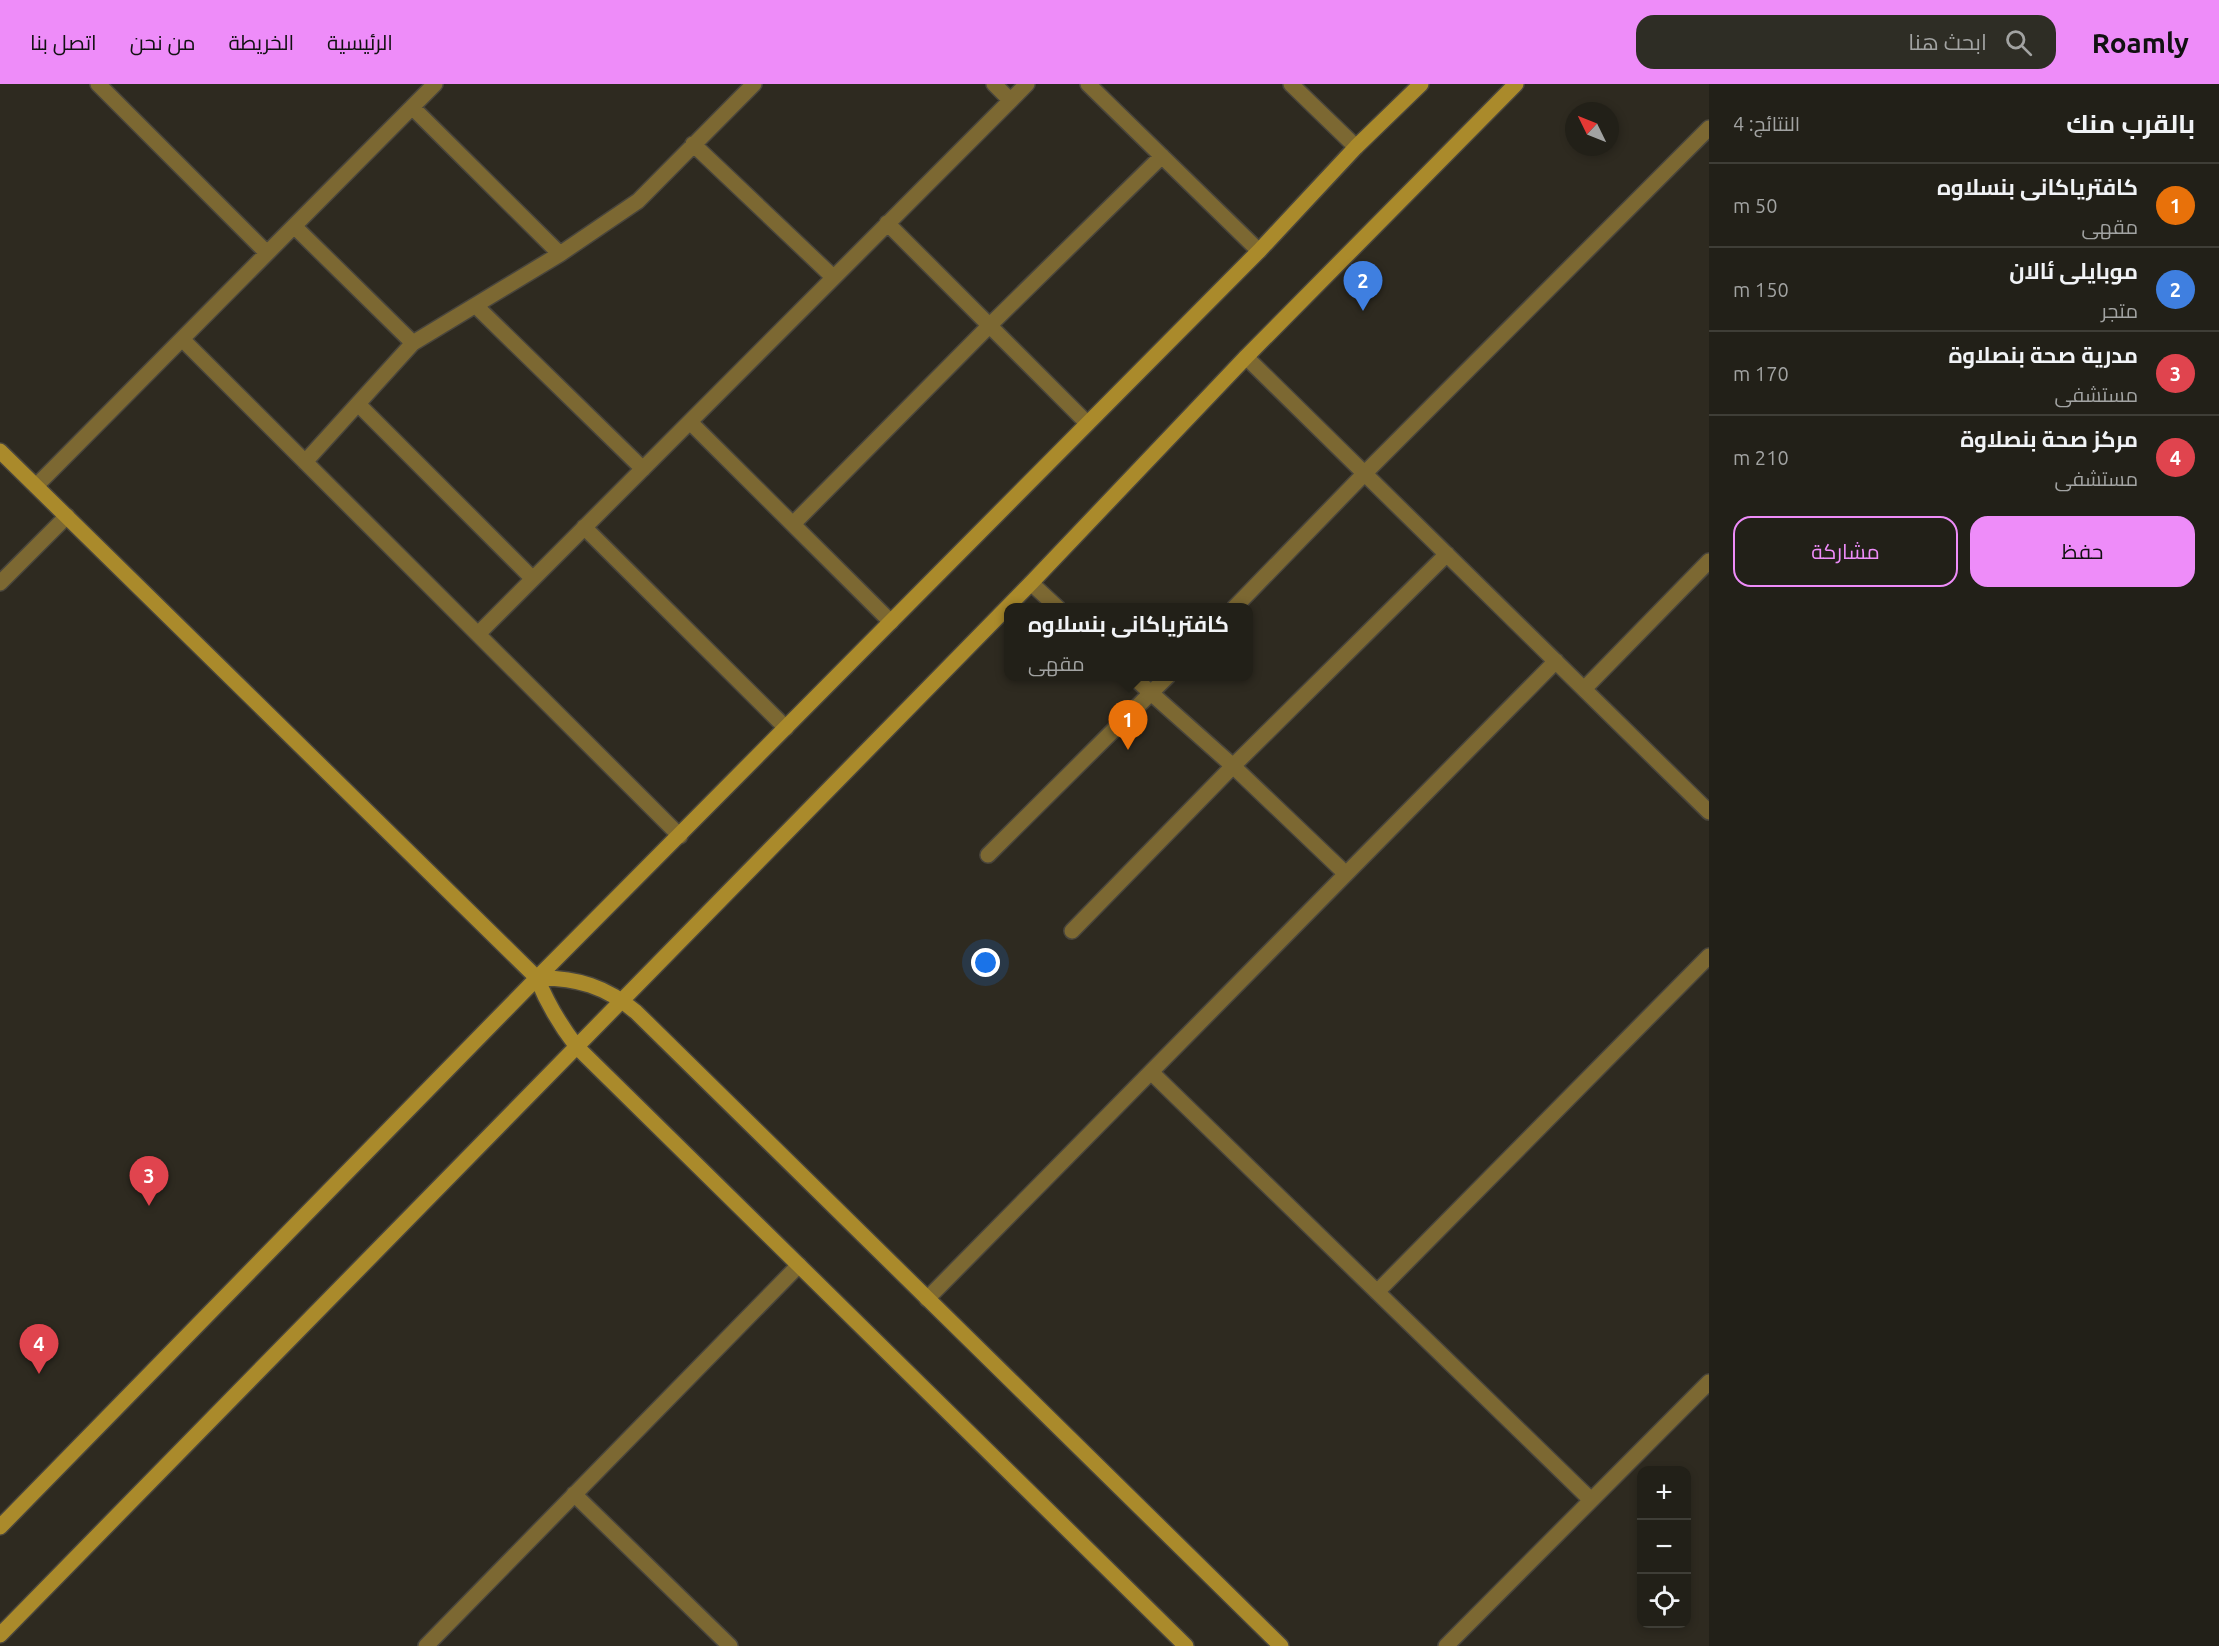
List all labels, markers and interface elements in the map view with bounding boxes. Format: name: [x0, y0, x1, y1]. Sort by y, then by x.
search box: [1636, 15, 2056, 69]
icon: search: [2002, 26, 2035, 59]
text: Roamly: [2092, 27, 2189, 58]
text: ابحث هنا: [1908, 29, 1987, 54]
text: اتصل بنا: [30, 30, 97, 54]
text: من نحن: [130, 30, 196, 54]
text: الخريطة: [229, 30, 294, 54]
text: الرئيسية: [327, 30, 393, 54]
north arrow: [1565, 102, 1619, 156]
text: بالقرب منك: [2066, 109, 2195, 138]
text: النتائج: 4: [1733, 112, 1800, 135]
text: كافترياكانى بنسلاوه: [1937, 174, 2138, 199]
text: 50 m: [1733, 194, 1777, 217]
text: 1: [2170, 194, 2181, 217]
text: مقهى: [2082, 215, 2138, 238]
text: موبایلی ئالان: [2009, 258, 2138, 283]
pin: 2: [1344, 262, 1382, 311]
text: 150 m: [1733, 278, 1789, 301]
text: 2: [2170, 278, 2181, 301]
text: متجر: [2101, 299, 2138, 322]
text: مدرية صحة بنصلاوة: [1948, 342, 2138, 367]
text: 170 m: [1733, 362, 1789, 385]
text: 3: [2170, 362, 2181, 385]
text: مستشفى: [2054, 383, 2138, 406]
text: مركز صحة بنصلاوة: [1960, 426, 2138, 451]
text: 210 m: [1733, 446, 1789, 469]
text: 4: [2170, 446, 2181, 469]
text: مستشفى: [2054, 467, 2138, 490]
button: مشاركة: [1733, 516, 1958, 587]
button: حفظ: [1970, 516, 2195, 587]
popup: [1004, 603, 1253, 681]
text: كافترياكانى بنسلاوه: [1028, 611, 1229, 636]
text: مقهى: [1028, 652, 1085, 675]
pin: 1: [1108, 700, 1148, 750]
your location: [971, 948, 1000, 977]
pin: 3: [130, 1156, 168, 1206]
pin: 4: [20, 1324, 58, 1374]
map controls: [1637, 1466, 1691, 1628]
button: +: [1637, 1466, 1691, 1520]
button: −: [1637, 1520, 1691, 1574]
button: locate: [1637, 1574, 1691, 1628]

